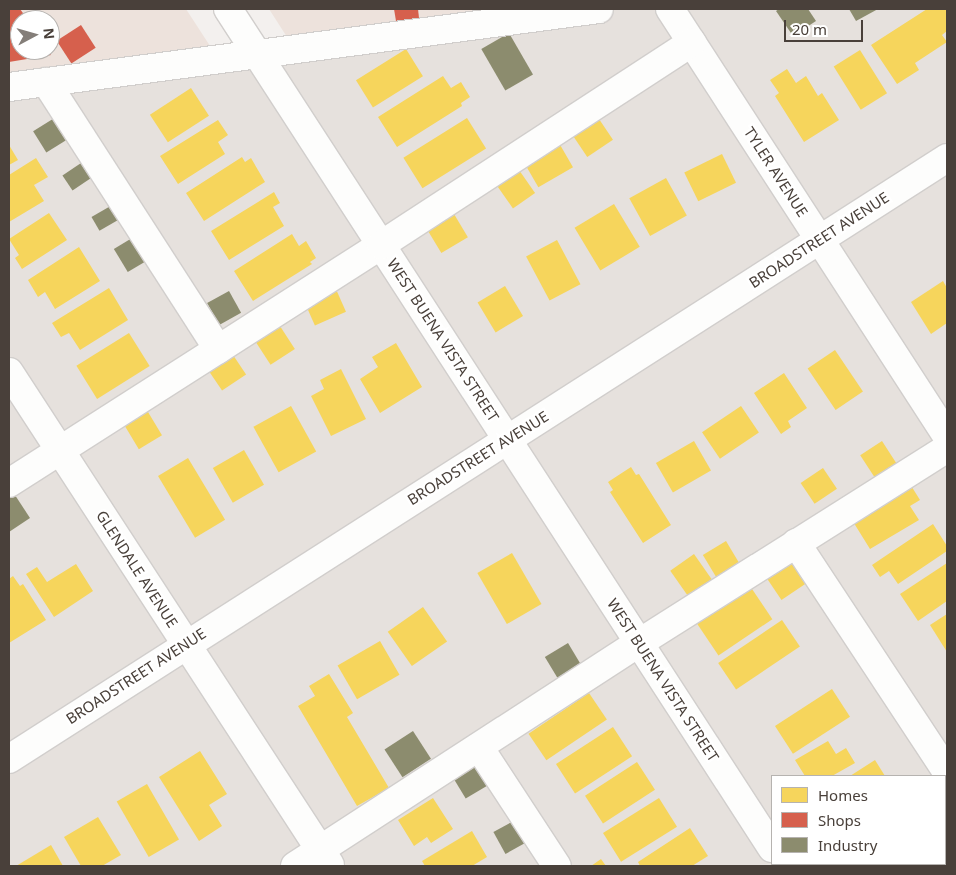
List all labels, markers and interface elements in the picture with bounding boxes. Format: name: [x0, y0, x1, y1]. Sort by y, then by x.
north arrow: [10, 10, 60, 60]
scale bar: [786, 10, 865, 42]
text: 20 m: [792, 19, 827, 39]
text: N: [39, 27, 59, 40]
street label: TYLER AVENUE: [740, 124, 812, 220]
street label: BROADSTREET AVENUE: [746, 188, 892, 292]
street label: WEST BUENA VISTA STREET: [384, 255, 502, 425]
street label: BROADSTREET AVENUE: [404, 407, 552, 509]
street label: GLENDALE AVENUE: [92, 507, 182, 631]
street label: WEST BUENA VISTA STREET: [604, 595, 722, 765]
street label: BROADSTREET AVENUE: [63, 624, 209, 728]
legend: [771, 775, 946, 865]
text: Homes: [818, 785, 868, 805]
text: Shops: [818, 810, 861, 830]
text: Industry: [818, 835, 877, 855]

